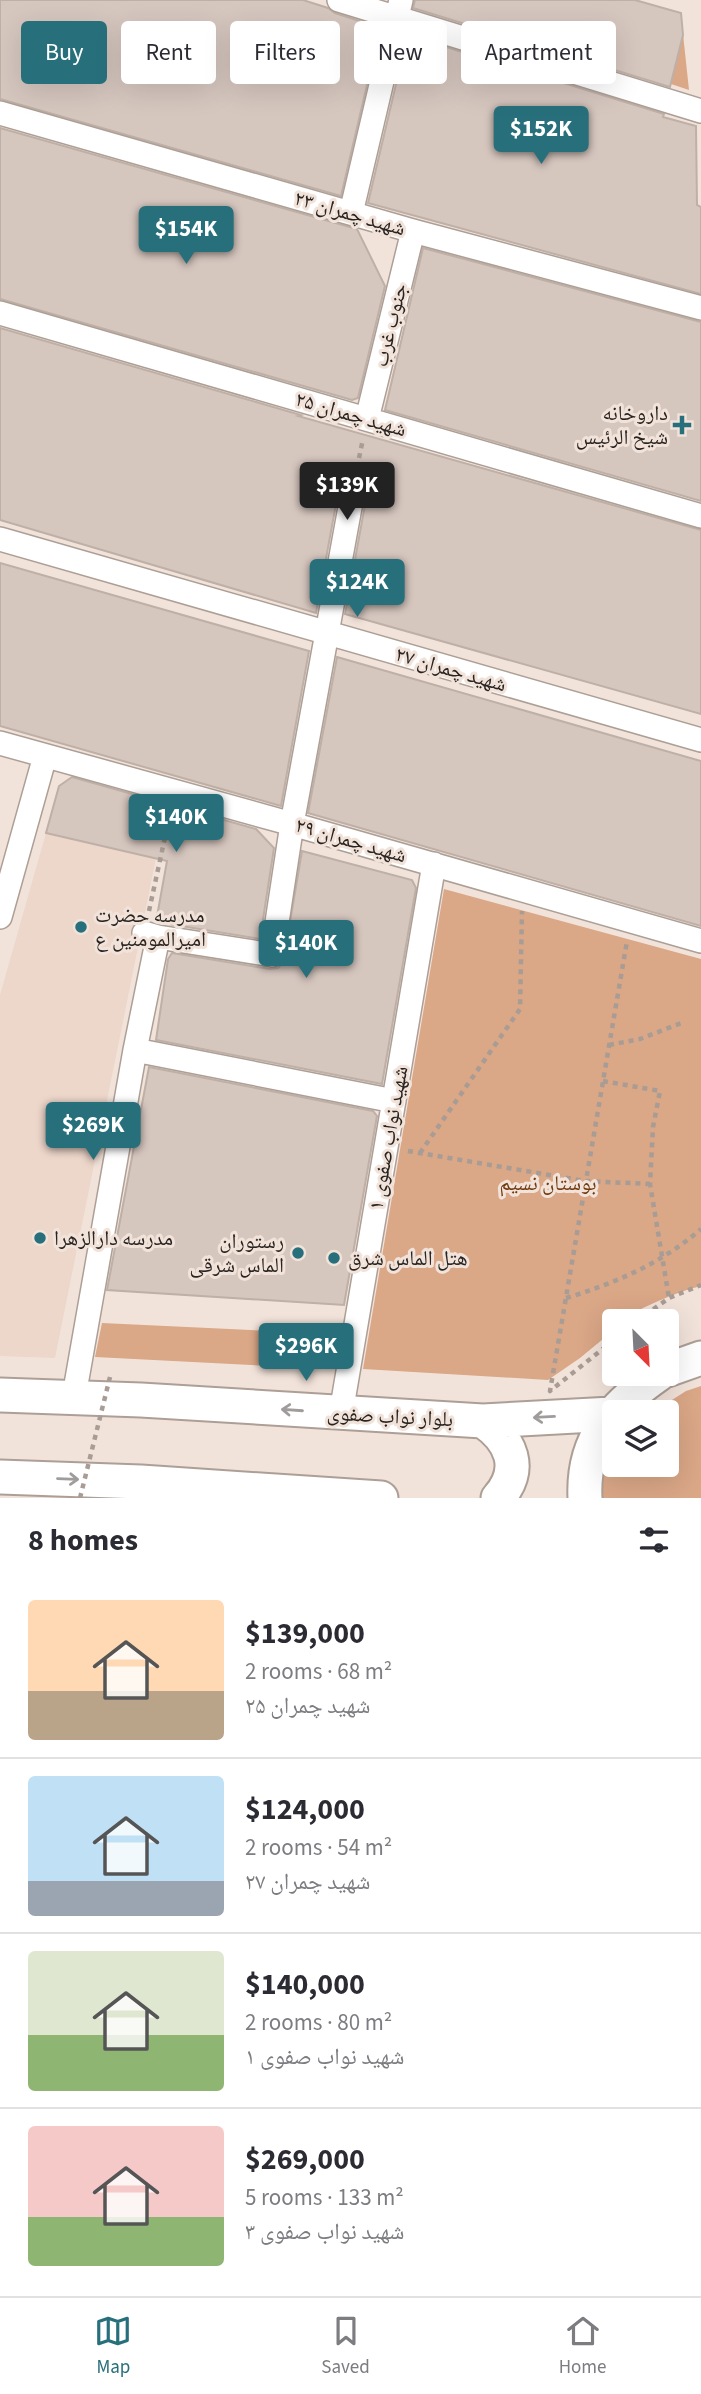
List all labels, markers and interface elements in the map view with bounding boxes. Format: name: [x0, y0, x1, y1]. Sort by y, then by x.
chip: Buy: [21, 21, 107, 84]
chip: Rent: [121, 21, 216, 84]
chip: Filters: [230, 21, 340, 84]
chip: New: [354, 21, 447, 84]
chip: Apartment: [461, 21, 616, 84]
pin: $152K: [492, 106, 590, 166]
text: $152K: [510, 112, 572, 145]
street label: شهید چمران ۲۳: [291, 183, 409, 243]
pin: $154K: [137, 206, 235, 266]
text: $154K: [155, 212, 217, 245]
street label: جنوب غرب: [365, 280, 415, 370]
street label: شهید چمران ۲۵: [292, 384, 410, 444]
place label: داروخانه شیخ الرئیس: [576, 398, 668, 452]
marker: داروخانه شیخ الرئیس: [674, 417, 690, 433]
pin: $139K: [298, 462, 396, 522]
text: $139K: [316, 468, 378, 501]
pin: $124K: [308, 560, 406, 619]
text: $124K: [326, 565, 388, 598]
street label: شهید چمران ۲۷: [392, 639, 510, 699]
pin: $140K: [127, 794, 225, 854]
text: $140K: [145, 800, 207, 833]
street label: شهید چمران ۲۹: [292, 810, 410, 870]
place label: مدرسه حضرت امیرالمومنین ع: [95, 900, 206, 954]
marker: مدرسه حضرت امیرالمومنین ع: [73, 919, 89, 935]
pin: $140K: [257, 920, 355, 980]
text: $140K: [275, 926, 337, 959]
street label: شهید نواب صفوی ۱: [361, 1064, 415, 1212]
pin: $269K: [44, 1102, 142, 1162]
text: $269K: [62, 1108, 124, 1141]
park label: بوستان نسیم: [499, 1168, 597, 1198]
place label: مدرسه دارالزهرا: [54, 1223, 173, 1253]
place label: رستوران الماس شرقی: [190, 1226, 284, 1280]
marker: مدرسه دارالزهرا: [32, 1230, 48, 1246]
place label: هتل الماس شرق: [348, 1243, 468, 1273]
marker: رستوران الماس شرقی: [290, 1245, 306, 1261]
marker: هتل الماس شرق: [326, 1250, 342, 1266]
north arrow: [602, 1309, 679, 1386]
map controls: [602, 1309, 679, 1477]
pin: $296K: [257, 1324, 355, 1383]
text: $296K: [275, 1329, 337, 1362]
street label: بلوار نواب صفوی: [326, 1398, 454, 1434]
button: layers: [602, 1400, 679, 1477]
one-way arrow: [281, 1403, 304, 1416]
one-way arrow: [533, 1411, 556, 1424]
one-way arrow: [56, 1473, 79, 1486]
text: 8 homes: [28, 1519, 138, 1562]
icon: filters: [635, 1521, 673, 1559]
text: $139,000: [245, 1612, 365, 1655]
icon: home: [84, 1628, 168, 1712]
text: 2 rooms · 68 m²: [245, 1655, 392, 1688]
text: شهید چمران ۲۵: [245, 1689, 370, 1722]
text: $124,000: [245, 1788, 365, 1831]
icon: home: [84, 1804, 168, 1888]
text: 2 rooms · 54 m²: [245, 1831, 392, 1864]
text: شهید چمران ۲۷: [245, 1865, 370, 1898]
text: $140,000: [245, 1963, 365, 2006]
icon: home: [84, 1979, 168, 2063]
text: 2 rooms · 80 m²: [245, 2006, 392, 2039]
text: شهید نواب صفوی ۱: [245, 2040, 404, 2073]
text: $269,000: [245, 2138, 365, 2181]
icon: home: [84, 2154, 168, 2238]
text: 5 rooms · 133 m²: [245, 2181, 404, 2214]
text: شهید نواب صفوی ۳: [245, 2215, 404, 2248]
tab: Map: [94, 2312, 132, 2381]
tab: Saved: [321, 2312, 370, 2381]
tab: Home: [559, 2312, 607, 2381]

